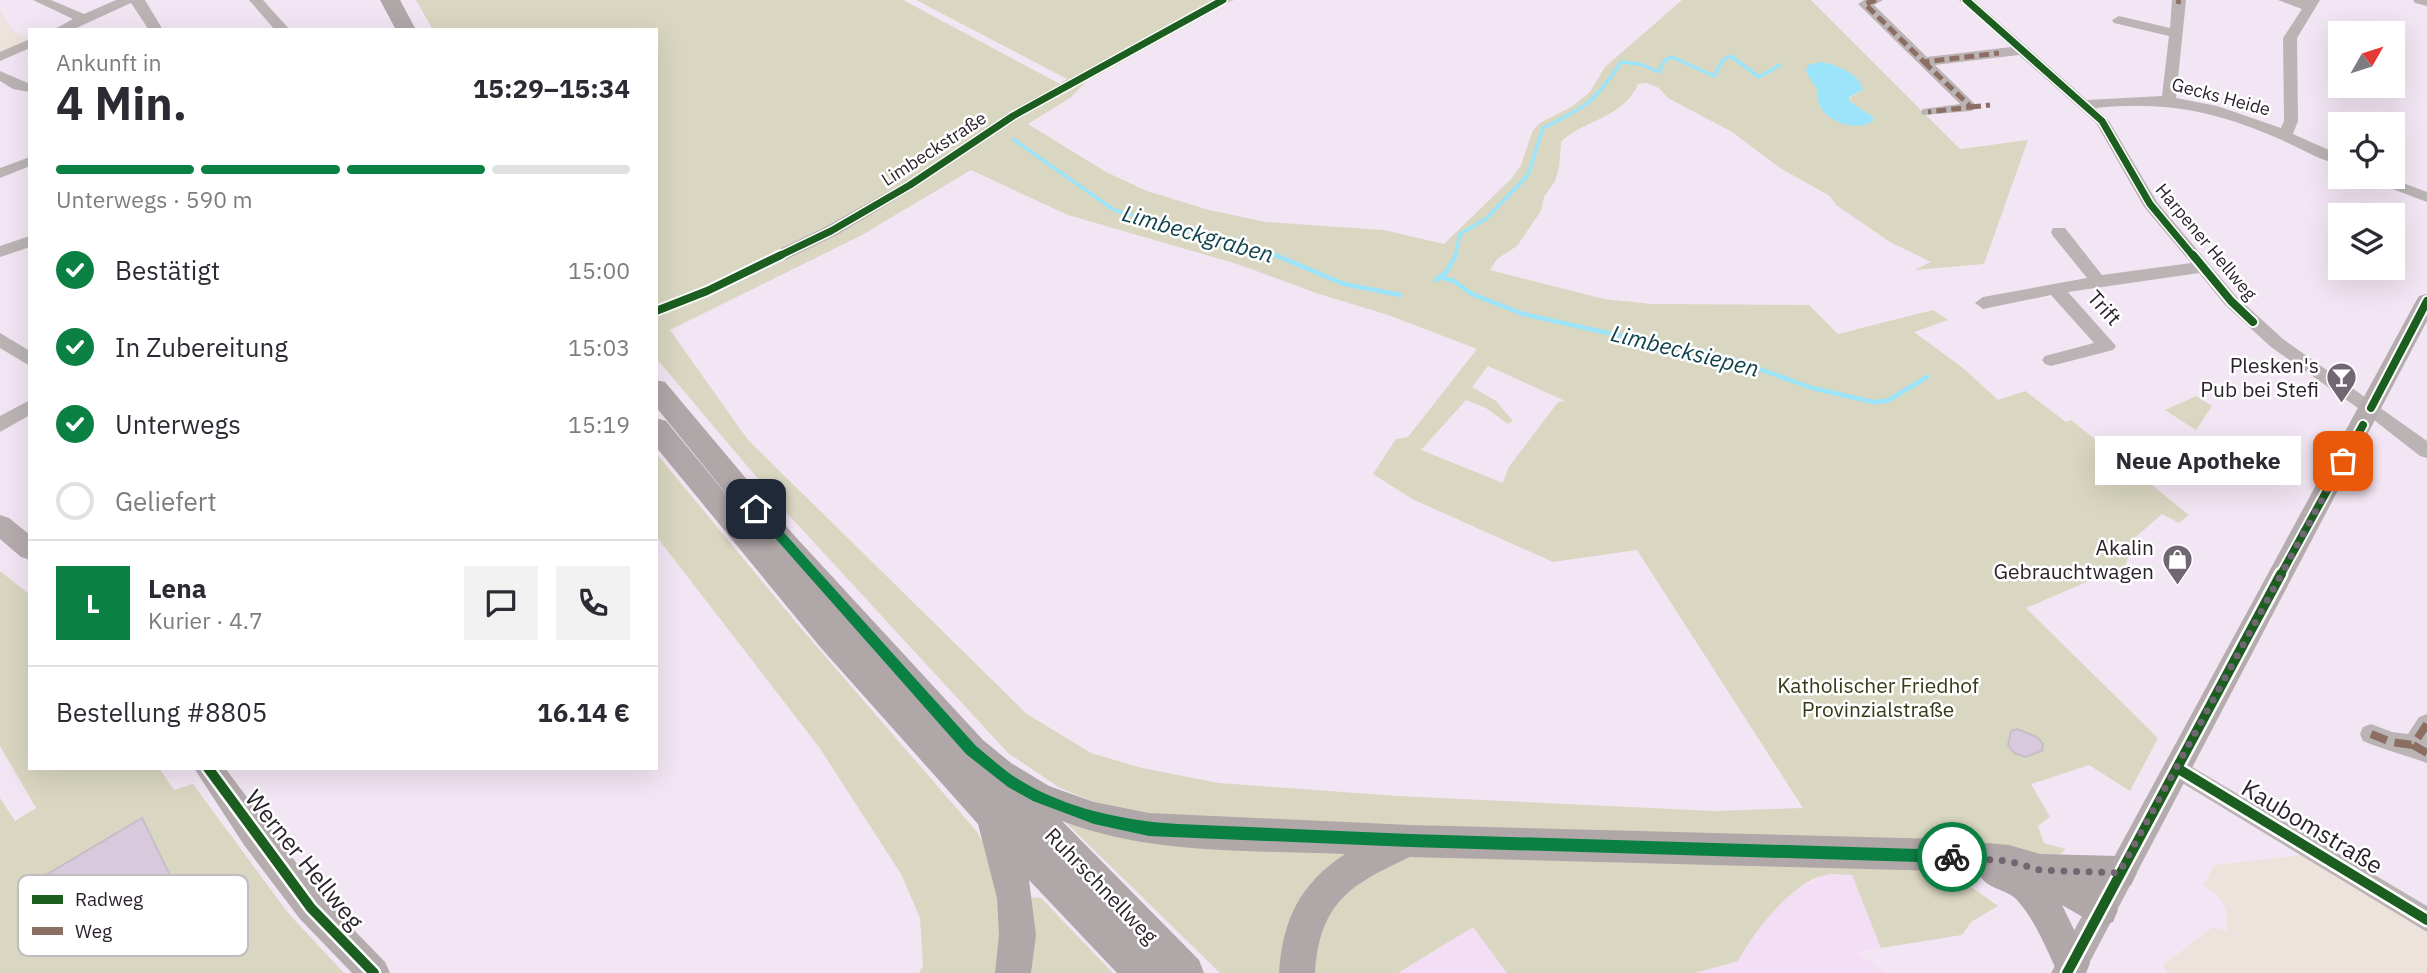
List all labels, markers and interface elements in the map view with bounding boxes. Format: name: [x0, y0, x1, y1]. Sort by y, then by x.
north arrow: [2328, 21, 2404, 98]
map controls: [2328, 21, 2405, 280]
text: Ankunft in: [56, 47, 162, 77]
text: 15:29–15:34: [473, 71, 630, 105]
street label: Gecks Heide: [2169, 72, 2273, 121]
text: 4 Min.: [56, 73, 187, 133]
street label: Limbeckstraße: [877, 106, 991, 191]
button: locate: [2328, 112, 2405, 189]
street label: Harpener Hellweg: [2151, 179, 2262, 305]
text: Unterwegs · 590 m: [56, 184, 253, 214]
water label: Limbeckgraben: [1119, 197, 1277, 269]
button: layers: [2328, 203, 2405, 280]
icon: check: [56, 251, 94, 289]
text: Bestätigt: [115, 253, 220, 287]
text: 15:00: [568, 255, 630, 285]
street label: Trift: [2082, 284, 2128, 331]
water label: Limbecksiepen: [1608, 317, 1762, 383]
icon: check: [56, 328, 94, 366]
text: In Zubereitung: [115, 330, 288, 364]
text: 15:03: [568, 332, 630, 362]
place label: Plesken's Pub bei Stefi: [2200, 351, 2319, 403]
bar icon: Plesken's Pub bei Stefi: [2325, 361, 2359, 405]
icon: check: [56, 405, 94, 443]
text: Unterwegs: [115, 407, 241, 441]
text: 15:19: [568, 409, 630, 439]
pin: [2313, 431, 2373, 491]
callout: Neue Apotheke: [2094, 436, 2301, 486]
icon: bag: [2324, 442, 2362, 480]
text: Neue Apotheke: [2115, 445, 2281, 475]
pin: [726, 479, 786, 539]
text: Geliefert: [115, 484, 217, 518]
icon: home: [737, 490, 775, 528]
place label: Akalin Gebrauchtwagen: [1993, 533, 2154, 585]
shop icon: Akalin Gebrauchtwagen: [2160, 543, 2194, 587]
button: chat: [464, 566, 538, 640]
button: phone: [556, 566, 630, 640]
text: Lena: [148, 571, 206, 605]
text: L: [86, 586, 100, 620]
text: Kurier · 4.7: [148, 605, 263, 635]
park label: Katholischer Friedhof Provinzialstraße: [1777, 671, 1979, 723]
text: Bestellung #8805: [56, 695, 267, 729]
text: 16.14 €: [537, 695, 630, 729]
street label: Kaubomstraße: [2236, 771, 2389, 881]
street label: Werner Hellweg: [238, 783, 371, 936]
street label: Ruhrschnellweg: [1039, 821, 1164, 949]
courier: [1917, 822, 1987, 892]
icon: bike: [1933, 838, 1971, 876]
legend: [18, 875, 248, 956]
text: Radweg: [75, 887, 143, 911]
text: Weg: [75, 919, 112, 943]

